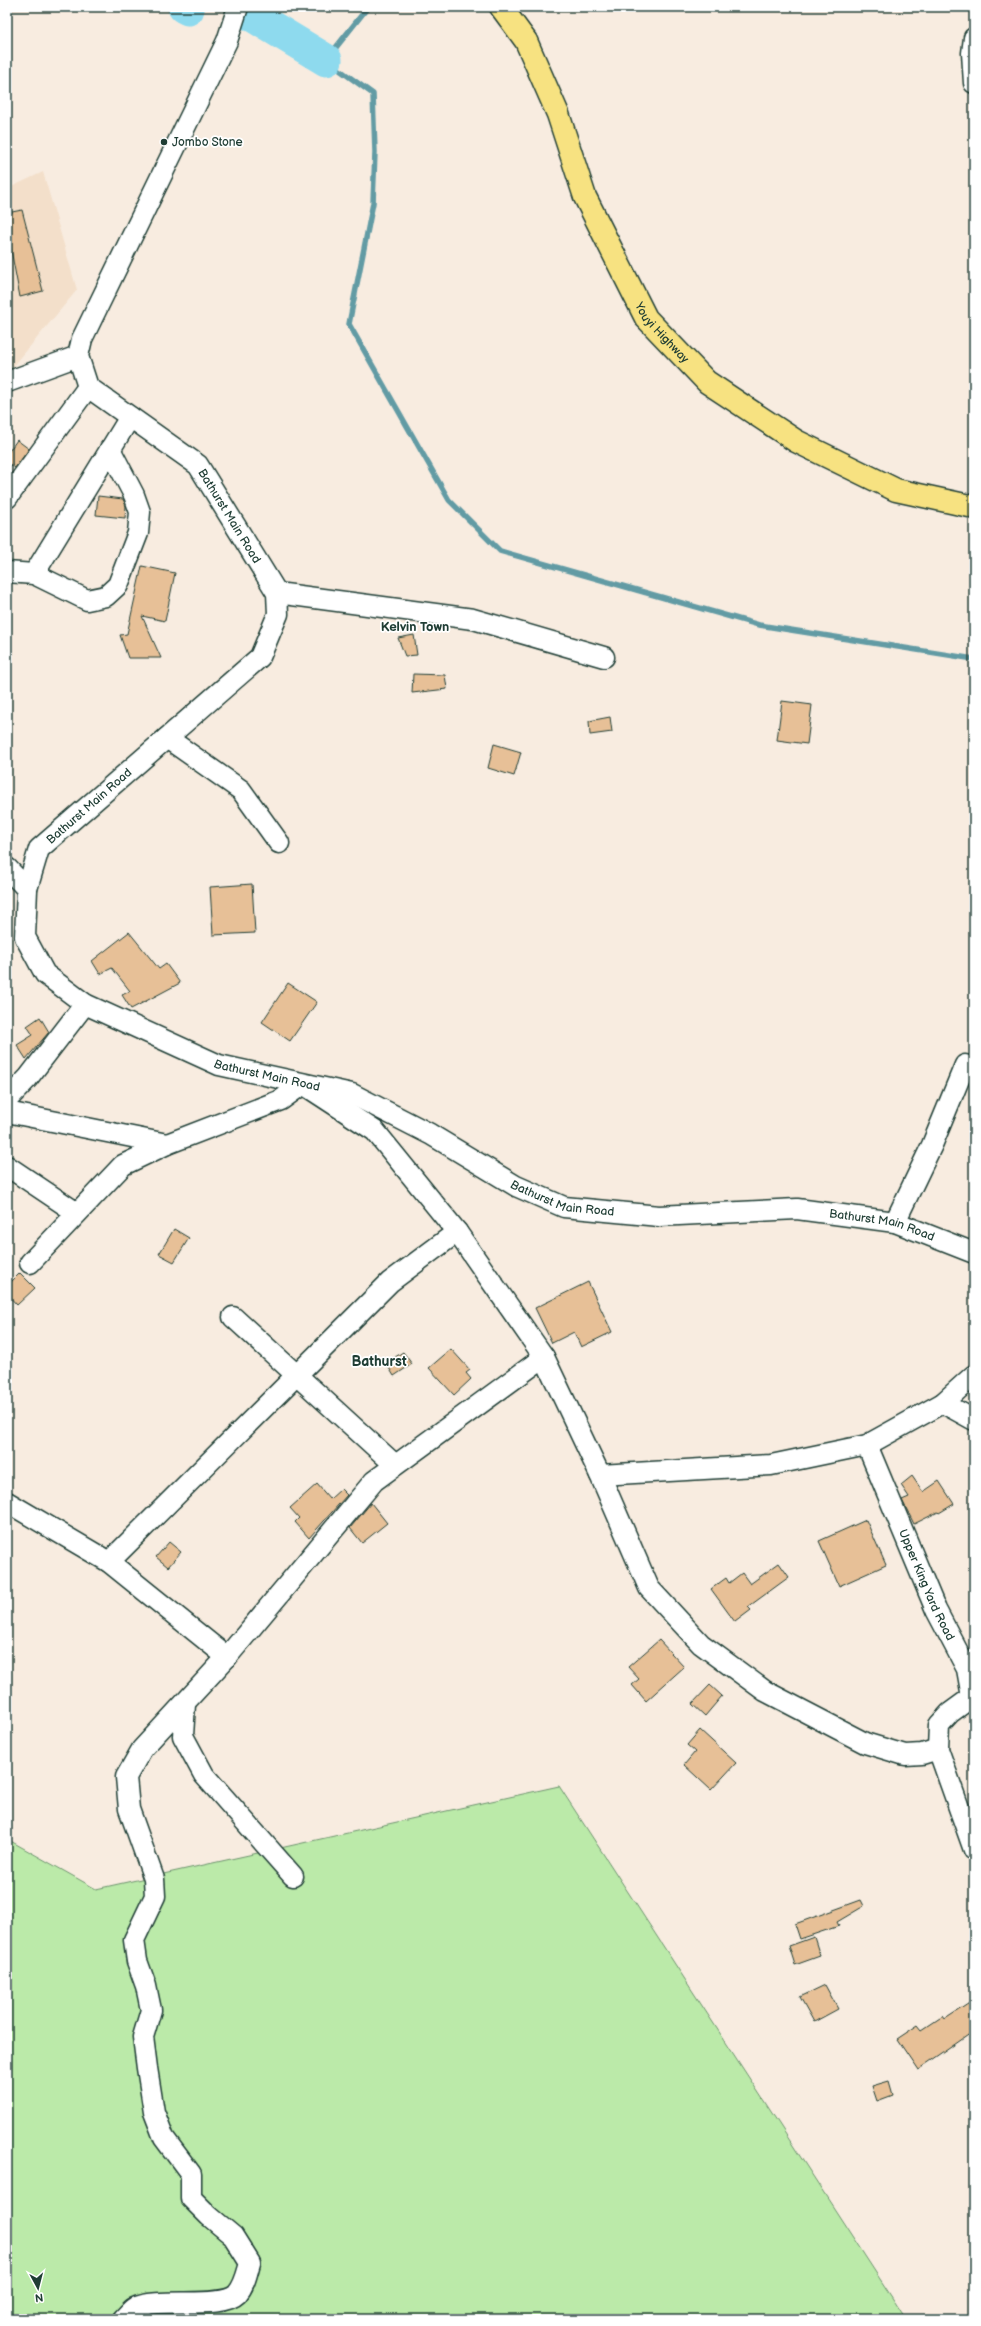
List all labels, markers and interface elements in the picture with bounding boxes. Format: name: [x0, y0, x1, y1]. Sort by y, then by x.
place label: Jombo Stone: [172, 135, 243, 150]
marker: Jombo Stone: [159, 137, 169, 147]
street label: Youyi Highway: [631, 299, 692, 367]
street label: Bathurst Main Road: [194, 466, 264, 566]
district label: Kelvin Town: [381, 619, 449, 635]
street label: Bathurst Main Road: [44, 765, 135, 848]
street label: Bathurst Main Road: [211, 1057, 321, 1095]
street label: Bathurst Main Road: [507, 1177, 615, 1220]
street label: Bathurst Main Road: [828, 1206, 937, 1245]
district label: Bathurst: [351, 1353, 407, 1370]
street label: Upper King Yard Road: [895, 1527, 958, 1643]
north arrow: [18, 2268, 58, 2308]
text: N: [34, 2290, 44, 2304]

